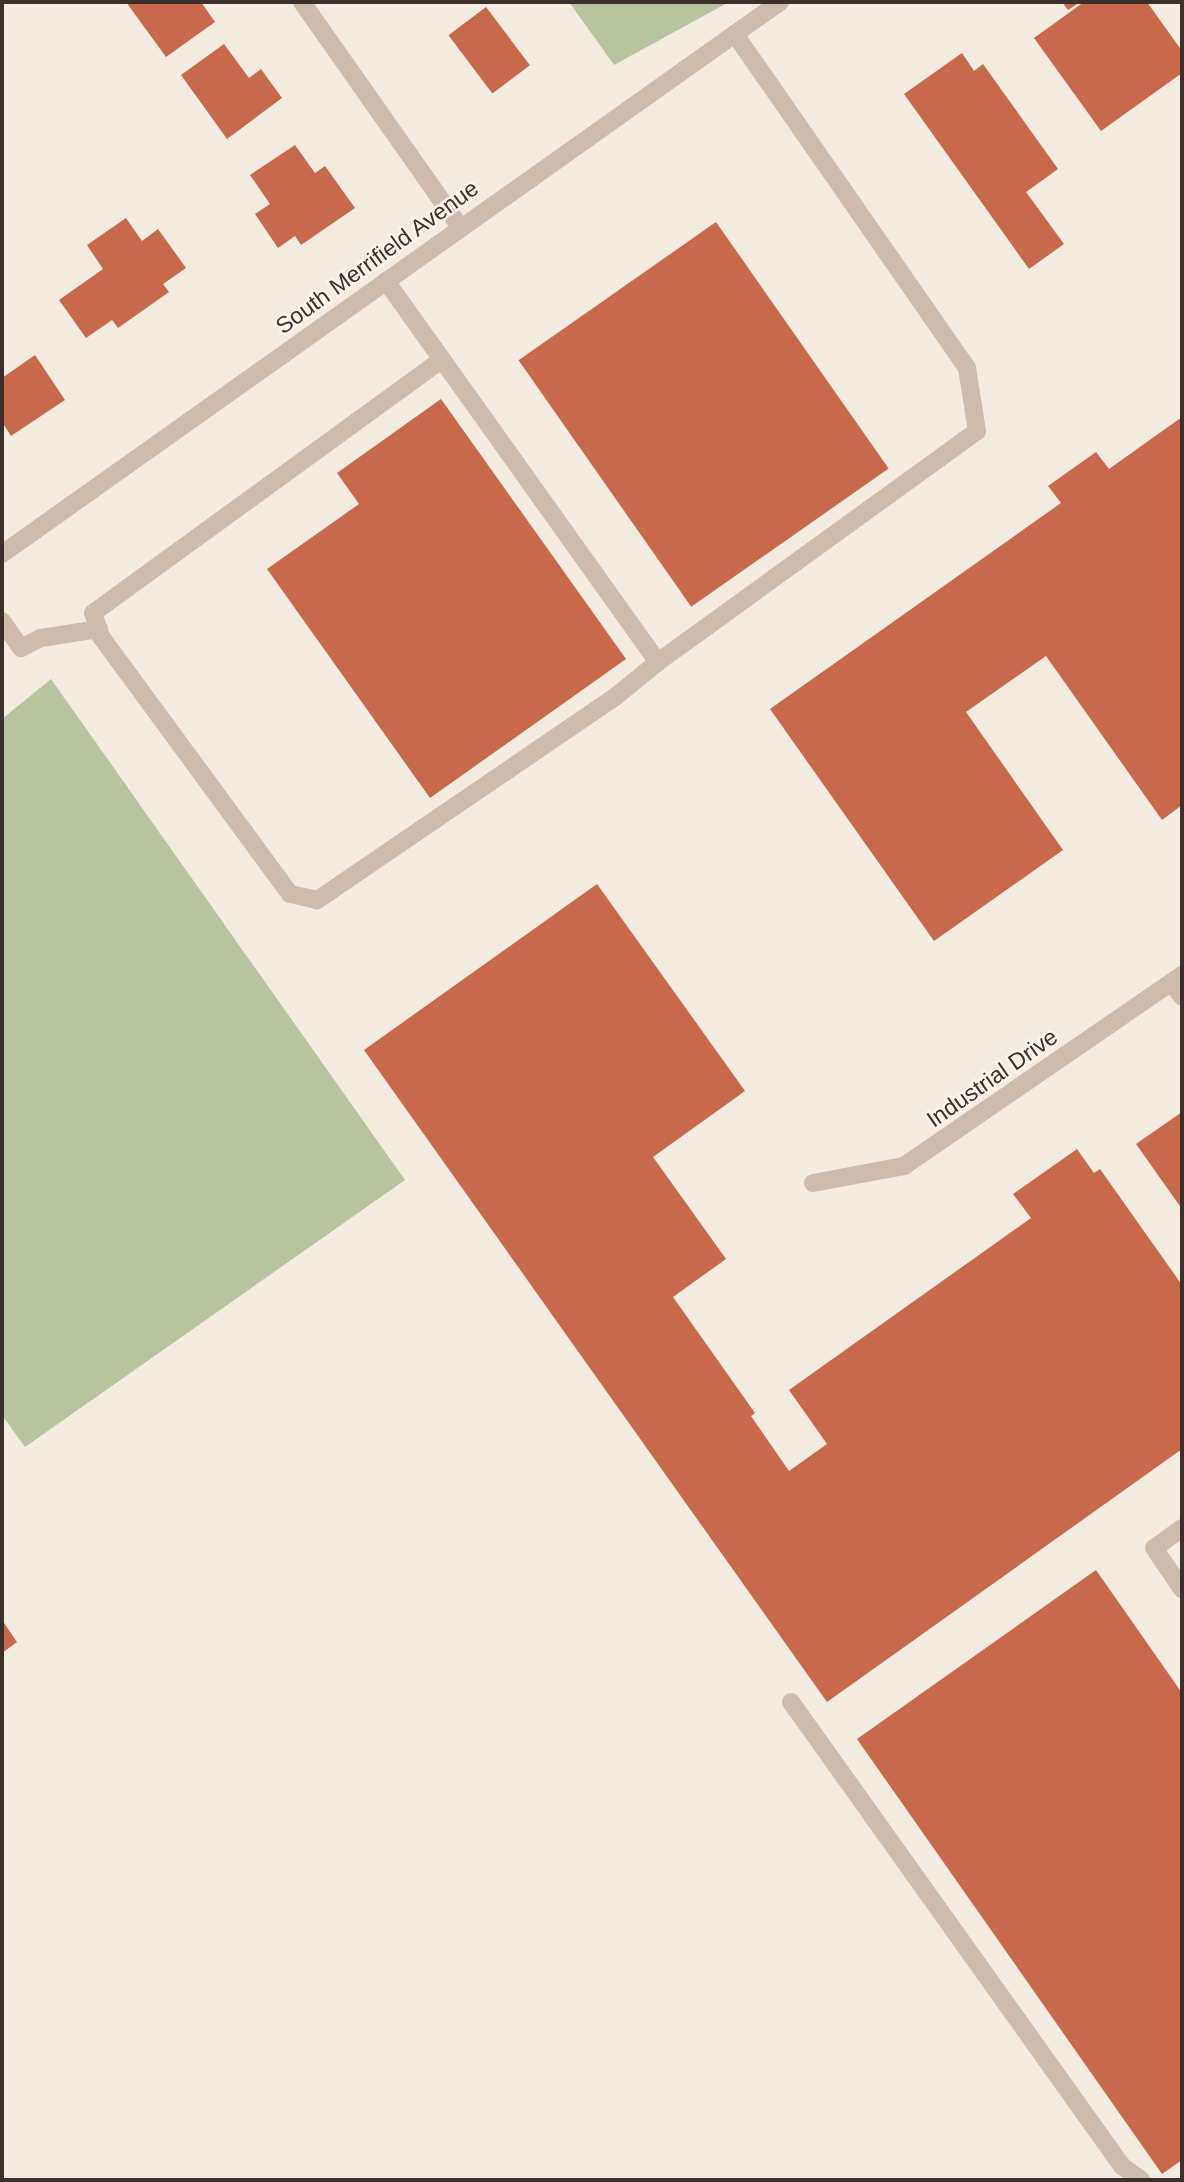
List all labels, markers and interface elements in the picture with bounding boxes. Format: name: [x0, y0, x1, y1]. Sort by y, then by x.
street label: South Merrifield Avenue: [270, 174, 484, 340]
street label: Industrial Drive: [921, 1023, 1063, 1133]

